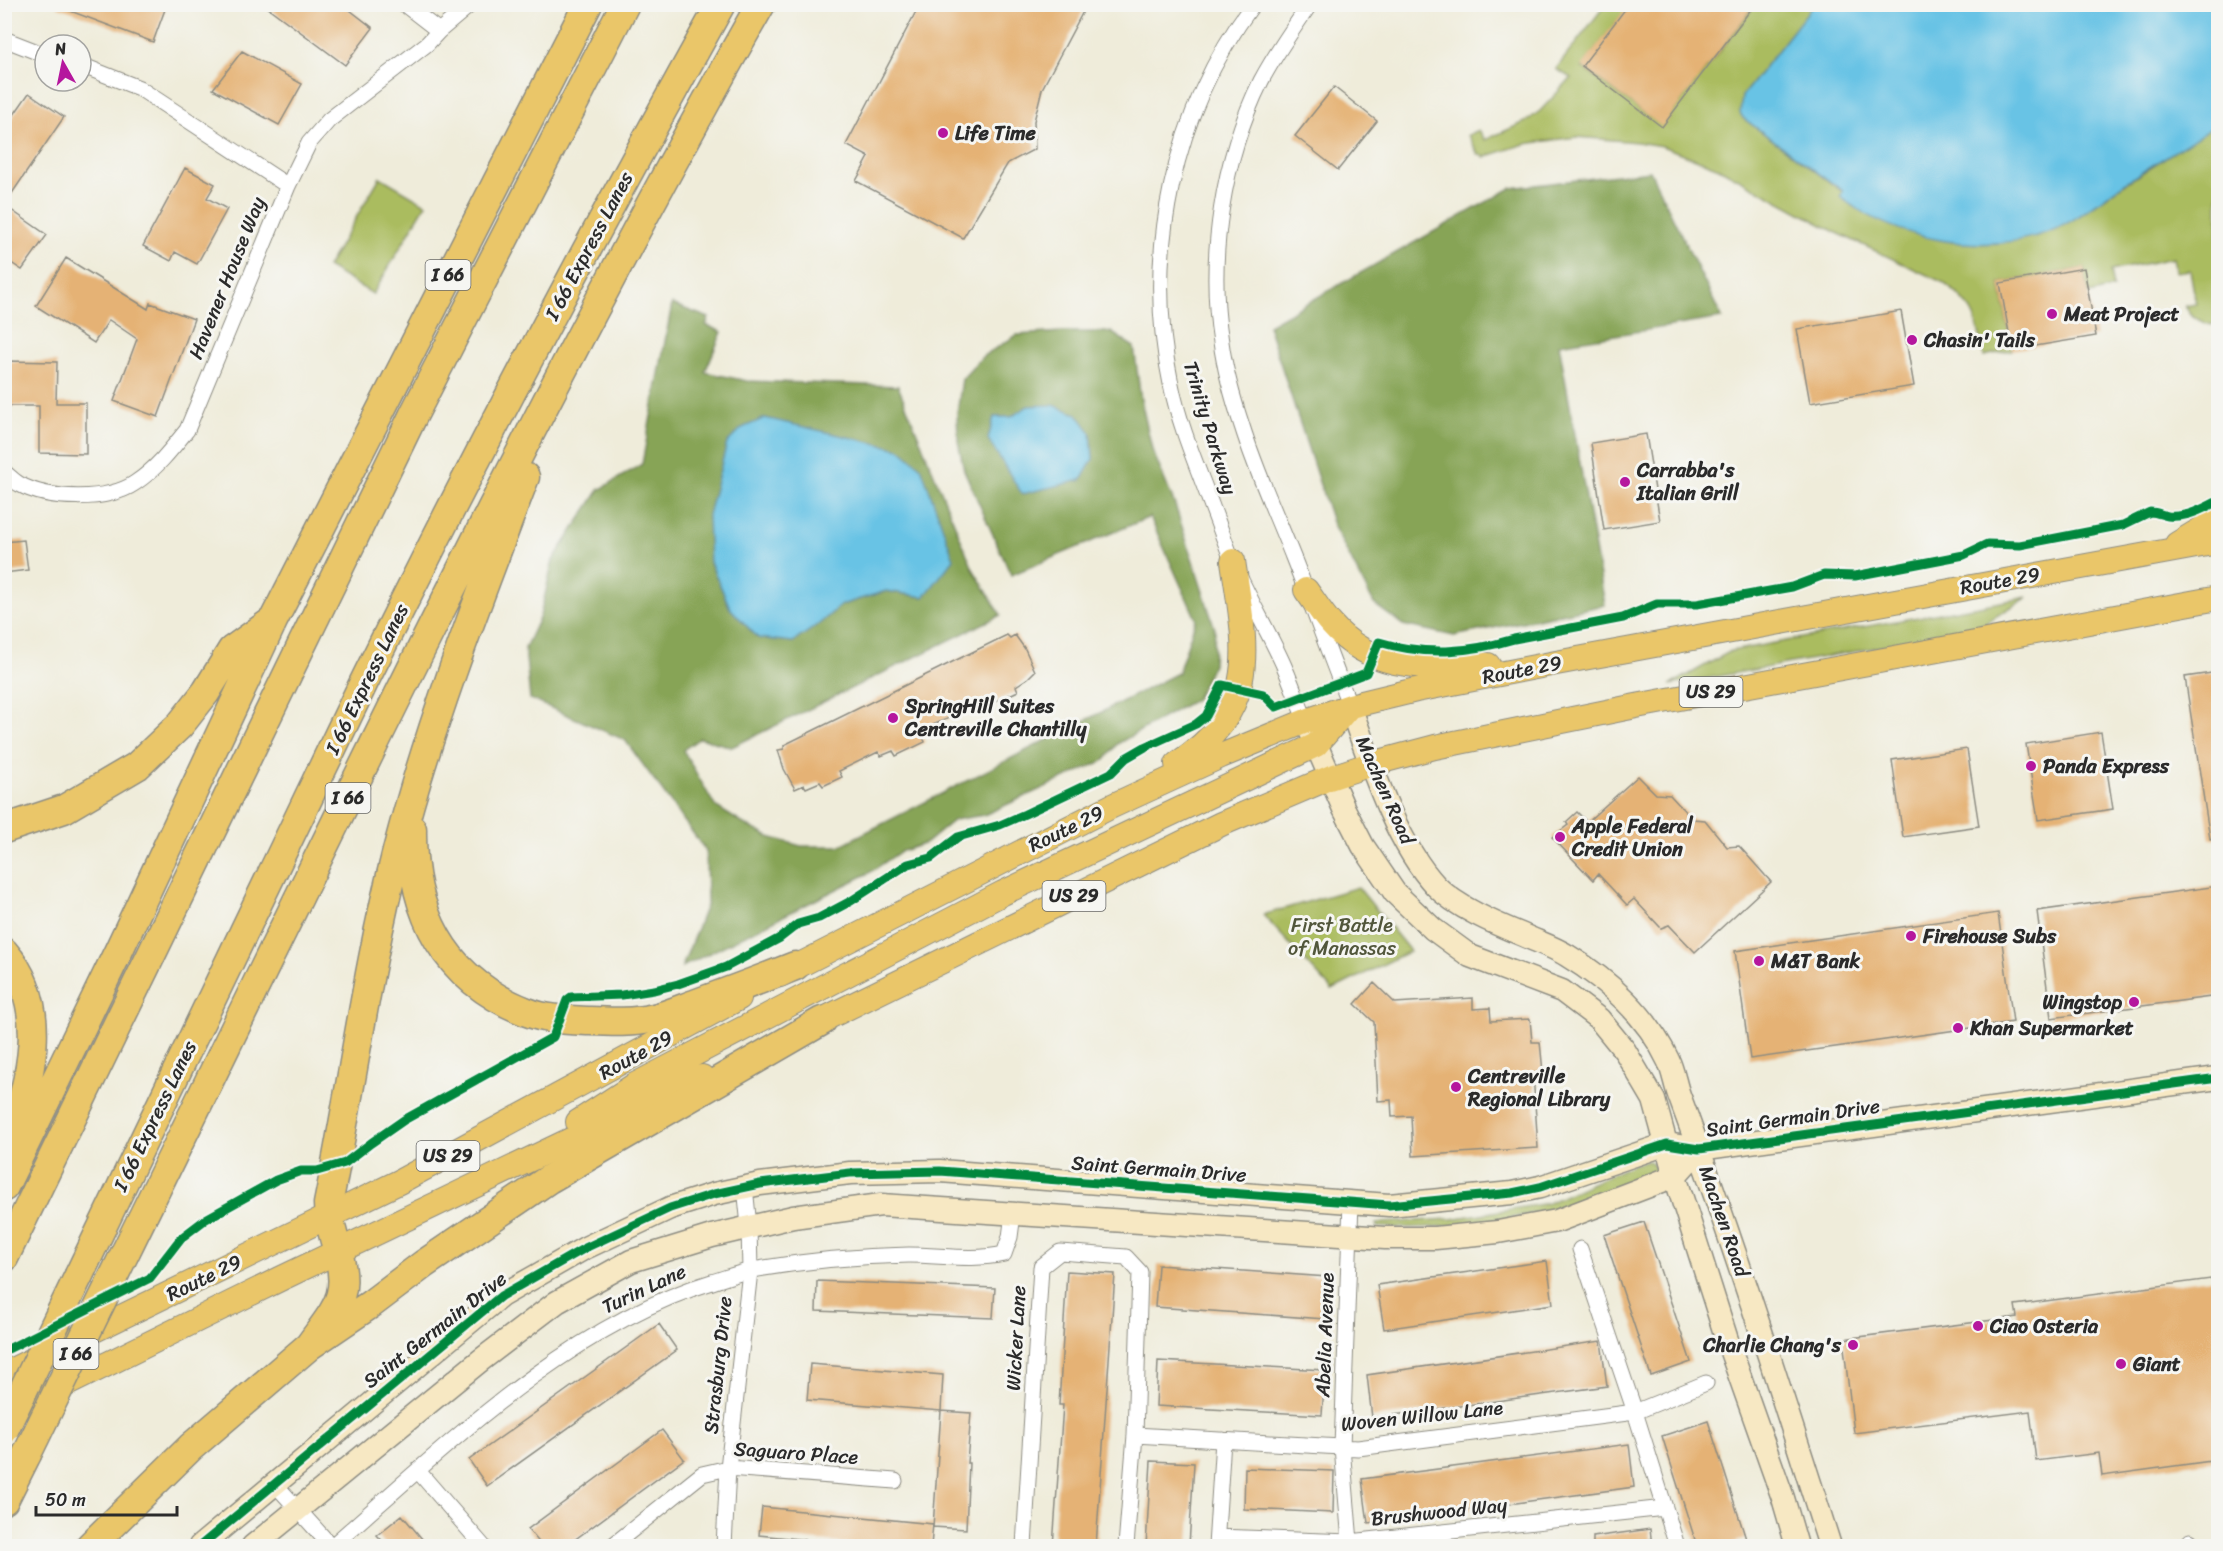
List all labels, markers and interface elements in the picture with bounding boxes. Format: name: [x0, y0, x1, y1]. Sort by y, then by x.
north arrow: [33, 33, 93, 93]
text: N: [52, 33, 69, 64]
place label: Life Time: [955, 116, 1037, 151]
marker: Life Time: [936, 126, 950, 140]
street label: I 66 Express Lanes: [535, 165, 643, 327]
street label: Havener House Way: [178, 191, 276, 365]
road number: I 66: [426, 260, 470, 290]
place label: Meat Project: [2063, 297, 2180, 332]
marker: Meat Project: [2045, 307, 2059, 321]
place label: Chasin' Tails: [1923, 323, 2036, 358]
marker: Chasin' Tails: [1905, 333, 1919, 347]
street label: Trinity Parkway: [1173, 357, 1247, 500]
place label: Carrabba's Italian Grill: [1636, 453, 1740, 511]
marker: Carrabba's Italian Grill: [1618, 475, 1632, 489]
street label: Route 29: [1957, 557, 2043, 605]
street label: I 66 Express Lanes: [315, 597, 419, 761]
street label: Route 29: [1479, 645, 1565, 695]
road number: US 29: [1680, 677, 1742, 707]
place label: SpringHill Suites Centreville Chantilly: [904, 689, 1087, 747]
marker: SpringHill Suites Centreville Chantilly: [886, 711, 900, 725]
street label: Machen Road: [1345, 730, 1425, 851]
place label: Panda Express: [2043, 749, 2170, 784]
marker: Panda Express: [2024, 759, 2038, 773]
road number: I 66: [326, 783, 370, 813]
street label: Route 29: [1022, 796, 1110, 862]
place label: Apple Federal Credit Union: [1571, 809, 1694, 867]
marker: Apple Federal Credit Union: [1553, 830, 1567, 844]
road number: US 29: [1042, 881, 1106, 911]
park label: First Battle of Manassas: [1288, 908, 1397, 966]
place label: Firehouse Subs: [1922, 919, 2057, 954]
marker: Firehouse Subs: [1904, 929, 1918, 943]
place label: M&T Bank: [1770, 944, 1860, 979]
marker: M&T Bank: [1752, 954, 1766, 968]
place label: Wingstop: [2043, 985, 2122, 1020]
marker: Wingstop: [2127, 995, 2141, 1009]
place label: Khan Supermarket: [1969, 1011, 2134, 1046]
street label: Route 29: [592, 1020, 680, 1090]
marker: Khan Supermarket: [1951, 1021, 1965, 1035]
street label: I 66 Express Lanes: [103, 1034, 207, 1198]
place label: Centreville Regional Library: [1467, 1059, 1611, 1117]
marker: Centreville Regional Library: [1449, 1080, 1463, 1094]
street label: Saint Germain Drive: [1704, 1088, 1882, 1148]
road number: US 29: [416, 1141, 480, 1171]
street label: Saint Germain Drive: [1070, 1145, 1248, 1193]
street label: Machen Road: [1689, 1161, 1760, 1283]
street label: Route 29: [160, 1245, 248, 1311]
street label: Turin Lane: [596, 1254, 692, 1324]
street label: Saint Germain Drive: [355, 1262, 515, 1398]
street label: Abelia Avenue: [1305, 1272, 1345, 1399]
street label: Wicker Lane: [996, 1284, 1036, 1392]
street label: Strasburg Drive: [693, 1294, 743, 1436]
place label: Ciao Osteria: [1989, 1309, 2099, 1344]
marker: Ciao Osteria: [1971, 1319, 1985, 1333]
place label: Charlie Chang's: [1702, 1328, 1842, 1363]
marker: Charlie Chang's: [1846, 1338, 1860, 1352]
road number: I 66: [54, 1339, 98, 1369]
place label: Giant: [2132, 1347, 2181, 1382]
marker: Giant: [2114, 1357, 2128, 1371]
street label: Woven Willow Lane: [1339, 1390, 1505, 1442]
street label: Saguaro Place: [733, 1431, 860, 1475]
scale bar: [36, 1479, 177, 1517]
text: 50 m: [45, 1484, 86, 1516]
street label: Brushwood Way: [1369, 1487, 1509, 1537]

